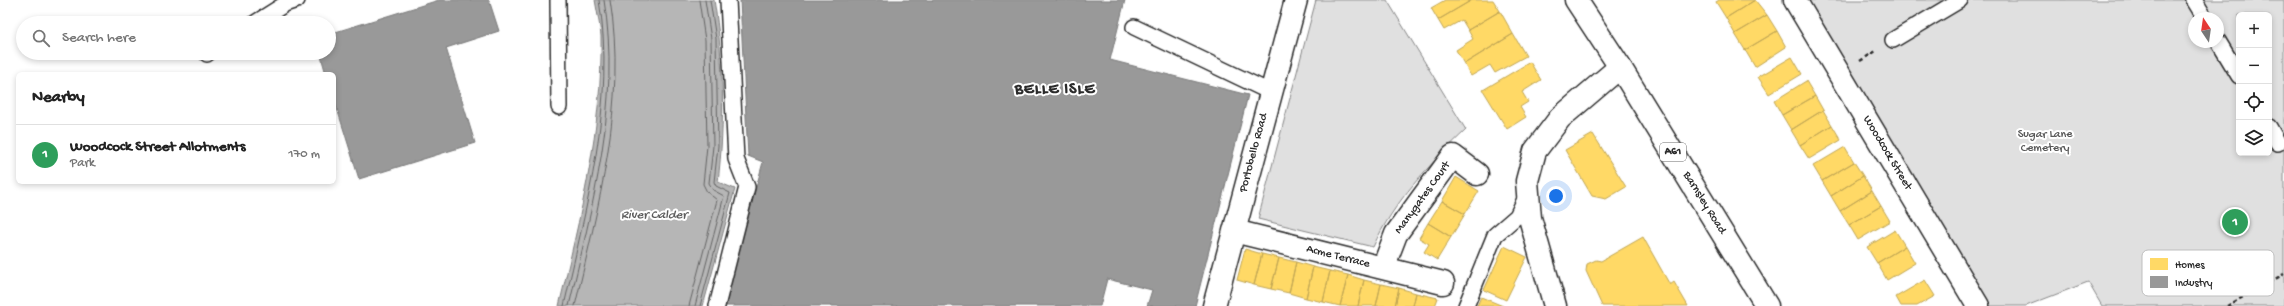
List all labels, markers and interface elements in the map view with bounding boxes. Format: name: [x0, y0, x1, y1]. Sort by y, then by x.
north arrow: [2188, 12, 2224, 48]
map controls: [2236, 12, 2272, 156]
button: +: [2236, 12, 2272, 48]
search box: [16, 16, 336, 60]
icon: search: [30, 27, 52, 49]
text: Search here: [62, 29, 136, 47]
button: −: [2236, 48, 2272, 84]
district label: BELLE ISLE: [1014, 81, 1095, 100]
button: locate: [2236, 84, 2272, 120]
text: Nearby: [32, 88, 85, 108]
street label: Portobello Road: [1236, 111, 1272, 195]
street label: Woodcock Street: [1859, 113, 1915, 194]
button: layers: [2236, 120, 2272, 156]
park label: Sugar Lane Cemetery: [2018, 128, 2073, 156]
text: Woodcock Street Allotments: [70, 138, 245, 156]
road number: A61: [1660, 143, 1686, 161]
text: 1: [42, 147, 48, 162]
text: 170 m: [288, 147, 320, 162]
text: Park: [70, 156, 95, 171]
street label: Manygates Court: [1392, 158, 1455, 237]
street label: Barnsley Road: [1679, 168, 1729, 238]
your location: [1546, 186, 1566, 206]
pin: 1: [2222, 207, 2248, 237]
water label: River Calder: [621, 208, 689, 223]
street label: Acme Terrace: [1305, 242, 1372, 272]
legend: [2142, 250, 2274, 296]
text: Homes: [2175, 260, 2205, 272]
text: Industry: [2175, 278, 2213, 290]

